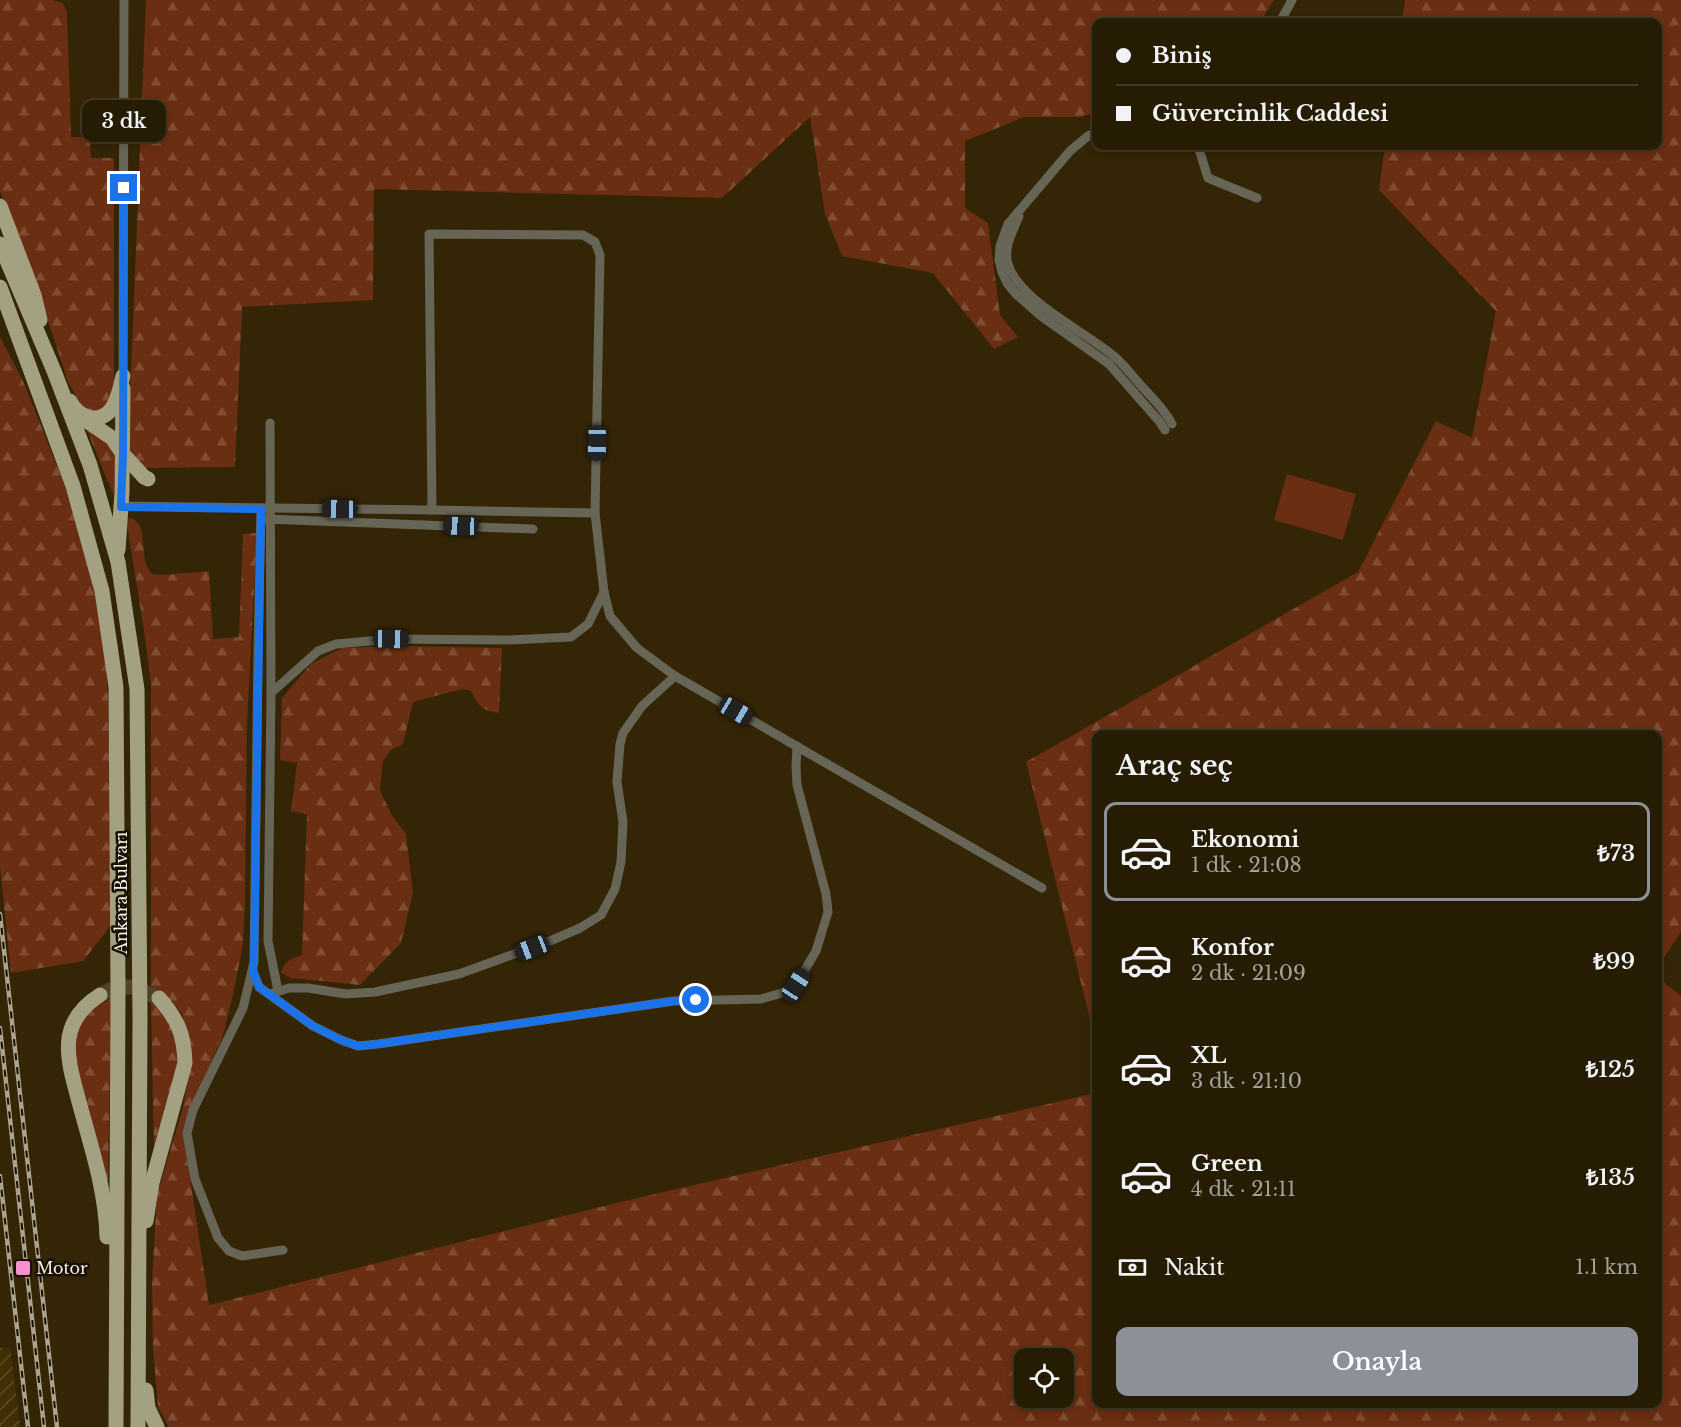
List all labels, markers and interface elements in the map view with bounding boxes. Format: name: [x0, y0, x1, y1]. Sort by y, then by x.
text: Biniş: [1152, 42, 1212, 69]
text: Güvercinlik Caddesi: [1152, 100, 1388, 127]
callout: 3 dk: [82, 101, 166, 143]
text: 3 dk: [102, 109, 146, 133]
route end: [110, 174, 137, 201]
car: [588, 425, 606, 461]
car: [322, 500, 358, 518]
car: [443, 516, 479, 536]
car: [373, 630, 409, 648]
car: [716, 694, 756, 728]
text: Araç seç: [1116, 749, 1233, 782]
icon: car: [1119, 825, 1173, 879]
text: Ekonomi: [1191, 826, 1299, 853]
street label: Ankara Bulvarı: [111, 831, 131, 955]
text: ₺73: [1597, 840, 1635, 867]
text: 1 dk · 21:08: [1191, 853, 1302, 877]
car: [512, 933, 552, 963]
icon: car: [1119, 933, 1173, 987]
text: Konfor: [1191, 934, 1274, 961]
text: ₺99: [1593, 948, 1635, 975]
text: 2 dk · 21:09: [1191, 961, 1306, 985]
car: [779, 965, 813, 1005]
route start: [682, 986, 709, 1013]
icon: car: [1119, 1041, 1173, 1095]
text: XL: [1191, 1042, 1226, 1069]
text: ₺125: [1586, 1056, 1635, 1083]
text: 3 dk · 21:10: [1191, 1069, 1302, 1093]
icon: car: [1119, 1149, 1173, 1203]
text: Green: [1191, 1150, 1263, 1177]
text: ₺135: [1586, 1164, 1635, 1191]
text: 4 dk · 21:11: [1191, 1177, 1296, 1201]
icon: cash: [1116, 1251, 1149, 1284]
text: Nakit: [1164, 1254, 1225, 1281]
text: 1.1 km: [1575, 1255, 1638, 1279]
place label: Motor: [36, 1258, 88, 1278]
marker: Motor: [14, 1259, 32, 1277]
button: Onayla: [1116, 1327, 1638, 1396]
map controls: [1014, 1348, 1074, 1408]
button: locate: [1014, 1348, 1074, 1408]

